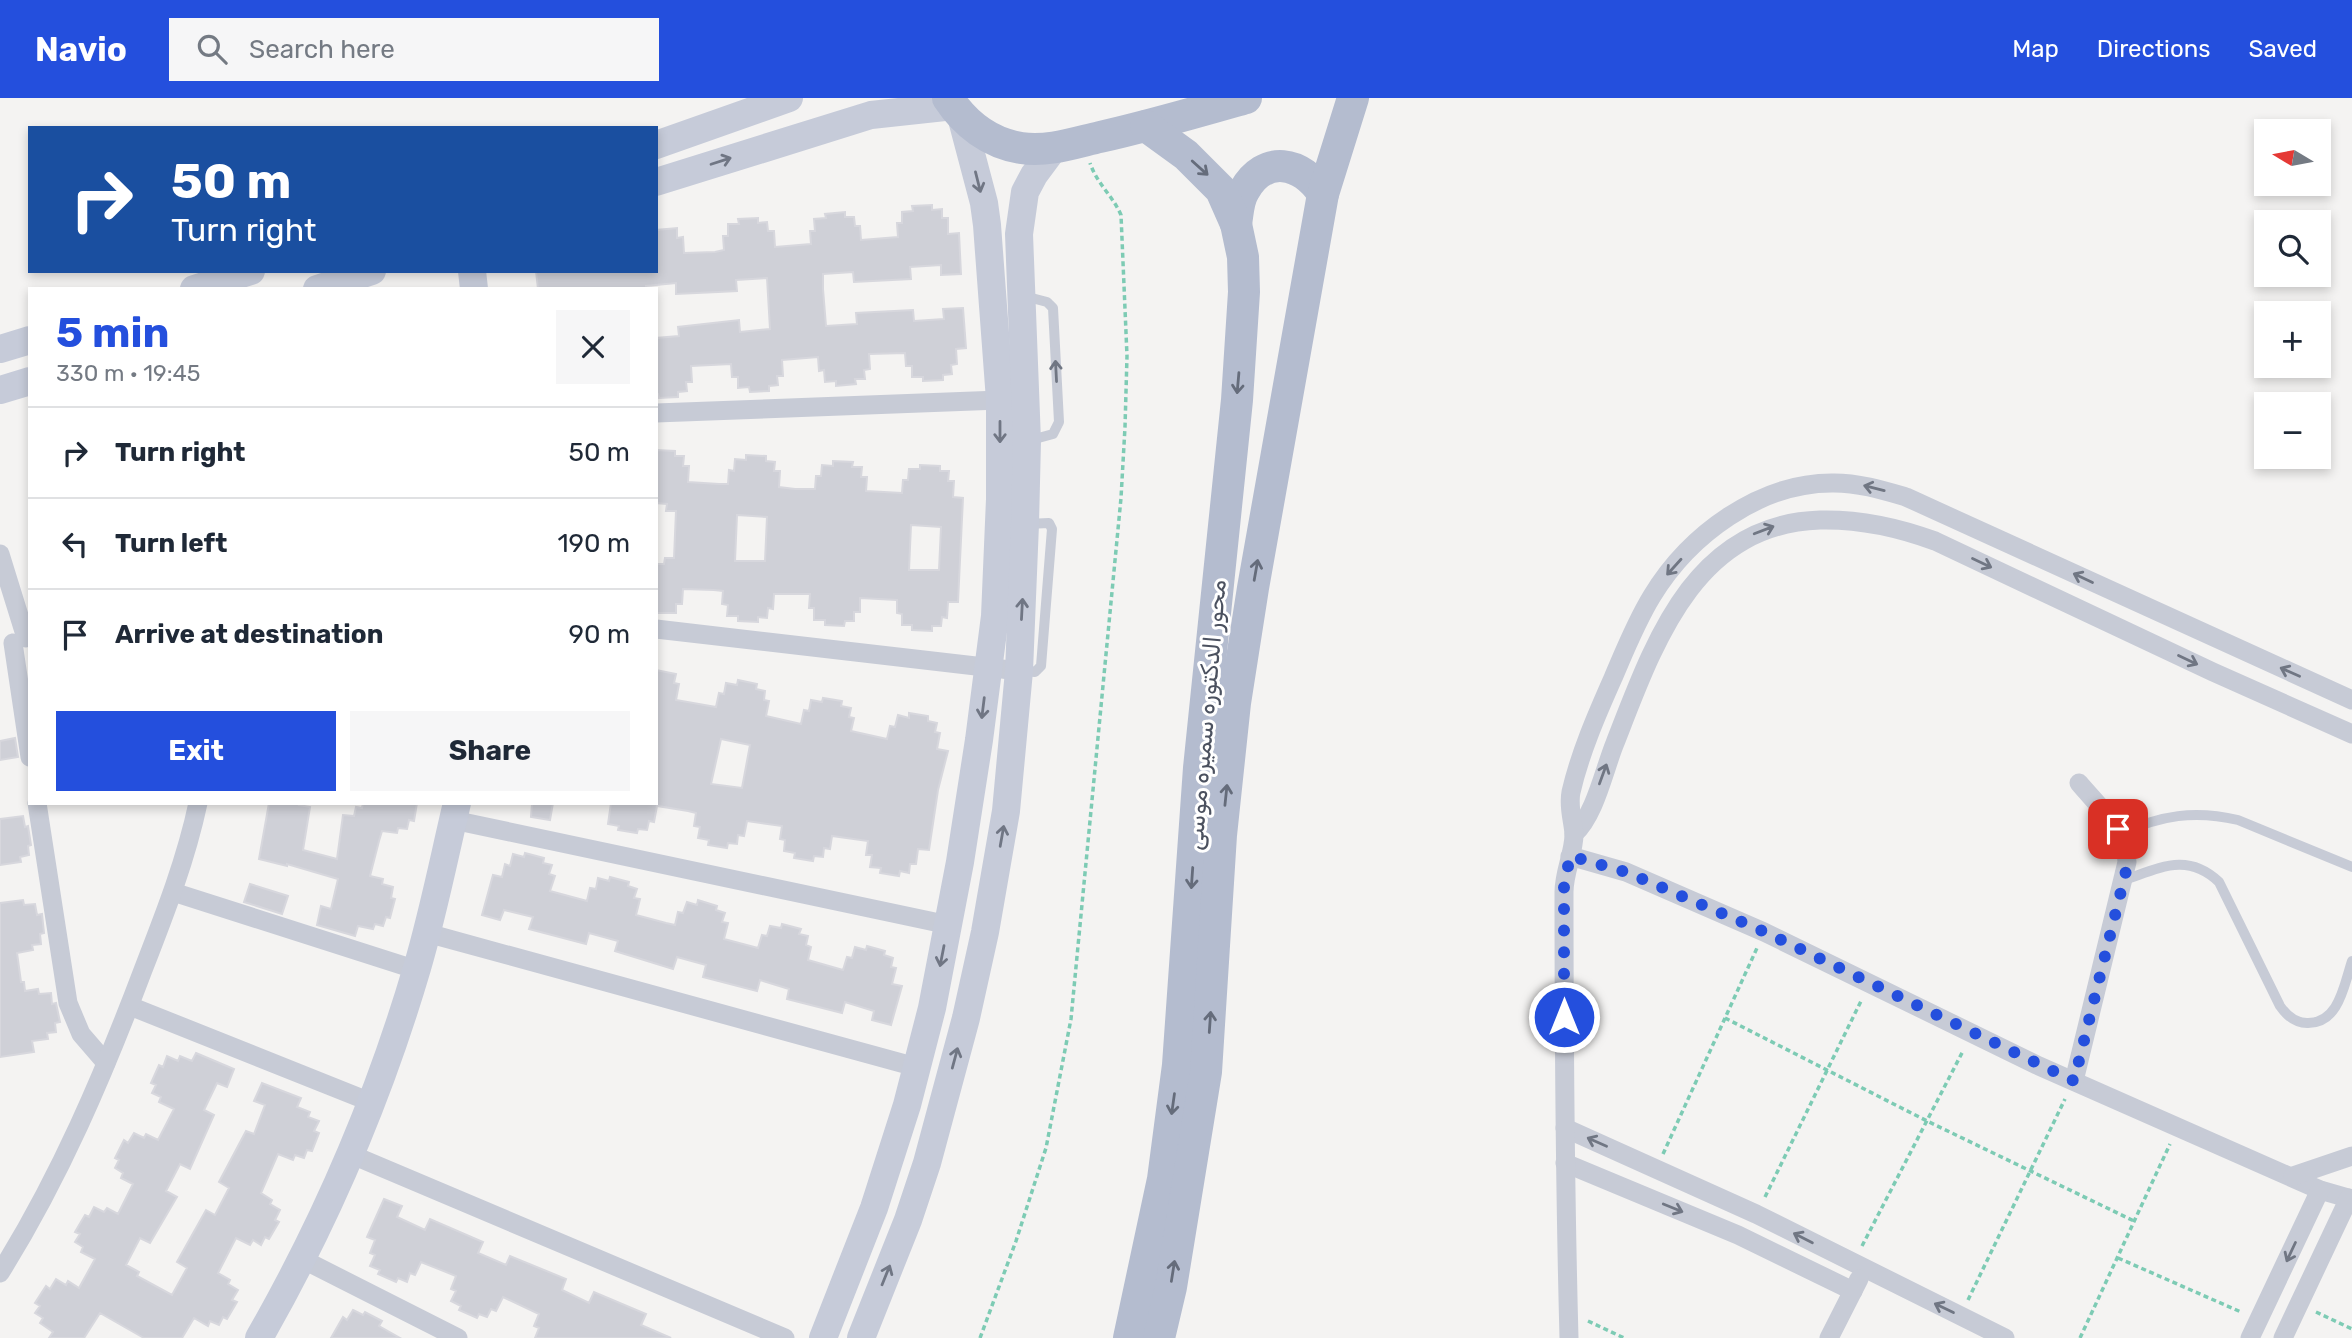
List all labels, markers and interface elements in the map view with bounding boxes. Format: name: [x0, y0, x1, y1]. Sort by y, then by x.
search box: [169, 18, 659, 81]
text: Navio: [35, 30, 127, 69]
icon: search: [193, 30, 231, 68]
text: Search here: [249, 34, 395, 65]
text: Map: [2012, 35, 2059, 63]
text: Directions: [2097, 35, 2210, 63]
text: Saved: [2248, 35, 2317, 63]
north arrow: [2254, 119, 2331, 196]
map controls: [2254, 119, 2331, 469]
text: 50 m: [171, 152, 291, 210]
icon: right: [56, 154, 147, 245]
one-way arrow: [710, 154, 732, 166]
one-way arrow: [1191, 160, 1209, 176]
one-way arrow: [972, 170, 985, 193]
button: search: [2254, 210, 2331, 287]
text: Turn right: [171, 211, 316, 249]
button: +: [2254, 301, 2331, 378]
text: 5 min: [56, 308, 170, 358]
button: close: [556, 310, 630, 384]
text: 330 m · 19:45: [56, 359, 201, 387]
one-way arrow: [1050, 360, 1063, 383]
one-way arrow: [1231, 371, 1244, 394]
button: −: [2254, 392, 2331, 469]
one-way arrow: [993, 421, 1007, 444]
icon: right: [56, 434, 94, 472]
text: Turn right: [115, 437, 245, 468]
text: 50 m: [569, 437, 630, 468]
one-way arrow: [1863, 481, 1886, 494]
one-way arrow: [1753, 523, 1774, 536]
icon: left: [56, 525, 94, 563]
text: Turn left: [115, 528, 227, 559]
text: 190 m: [557, 528, 630, 559]
one-way arrow: [1971, 557, 1992, 570]
one-way arrow: [1666, 558, 1682, 576]
one-way arrow: [1249, 559, 1263, 582]
one-way arrow: [2073, 571, 2094, 584]
street label: محور الدكتوره سميره موسى: [1180, 578, 1232, 852]
one-way arrow: [1015, 598, 1028, 621]
icon: arrive: [56, 616, 94, 654]
text: Arrive at destination: [115, 619, 383, 650]
text: 90 m: [569, 619, 630, 650]
one-way arrow: [2177, 654, 2198, 667]
one-way arrow: [2280, 665, 2301, 678]
one-way arrow: [977, 696, 990, 719]
button: Exit: [56, 711, 336, 791]
button: Share: [350, 711, 630, 791]
one-way arrow: [1598, 763, 1610, 785]
one-way arrow: [1219, 784, 1232, 807]
pin: [2088, 799, 2148, 859]
icon: arrive: [2099, 810, 2137, 848]
one-way arrow: [996, 825, 1009, 848]
one-way arrow: [1185, 866, 1198, 889]
one-way arrow: [935, 945, 949, 967]
position arrow: [1527, 980, 1601, 1054]
one-way arrow: [1204, 1011, 1217, 1034]
one-way arrow: [950, 1047, 963, 1069]
one-way arrow: [1166, 1093, 1179, 1115]
one-way arrow: [1587, 1135, 1608, 1148]
one-way arrow: [1662, 1202, 1684, 1215]
one-way arrow: [1793, 1231, 1814, 1245]
one-way arrow: [2283, 1241, 2297, 1262]
one-way arrow: [1167, 1260, 1180, 1283]
one-way arrow: [880, 1264, 893, 1286]
one-way arrow: [1934, 1301, 1955, 1314]

